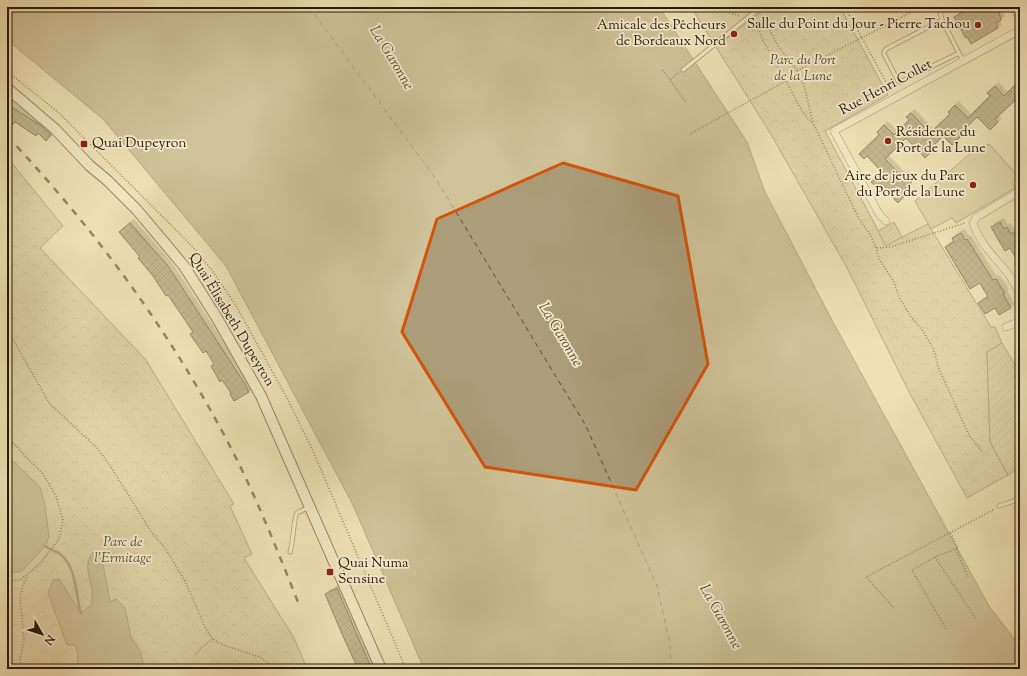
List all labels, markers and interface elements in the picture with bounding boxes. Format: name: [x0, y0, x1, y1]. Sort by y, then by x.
place label: Salle du Point du Jour - Pierre Tachou: [747, 15, 970, 35]
place label: Amicale des Pêcheurs de Bordeaux Nord: [597, 16, 726, 52]
marker: Salle du Point du Jour - Pierre Tachou: [973, 20, 983, 30]
water label: La Garonne: [364, 22, 418, 94]
marker: Amicale des Pêcheurs de Bordeaux Nord: [729, 29, 739, 39]
park label: Parc du Port de la Lune: [770, 51, 836, 87]
street label: Rue Henri Collet: [836, 55, 936, 121]
place label: Résidence du Port de la Lune: [896, 123, 986, 159]
place label: Quai Dupeyron: [92, 134, 187, 154]
marker: Résidence du Port de la Lune: [883, 136, 893, 146]
marker: Quai Dupeyron: [79, 139, 89, 149]
place label: Aire de jeux du Parc du Port de la Lune: [844, 167, 965, 203]
marker: Aire de jeux du Parc du Port de la Lune: [968, 180, 978, 190]
street label: Quai Élisabeth Dupeyron: [183, 249, 279, 391]
water label: La Garonne: [533, 299, 587, 371]
park label: Parc de l'Ermitage: [95, 533, 152, 569]
place label: Quai Numa Sensine: [338, 554, 409, 590]
marker: Quai Numa Sensine: [325, 567, 335, 577]
water label: La Garonne: [693, 581, 747, 653]
north arrow: [22, 614, 62, 654]
text: N: [40, 630, 59, 648]

